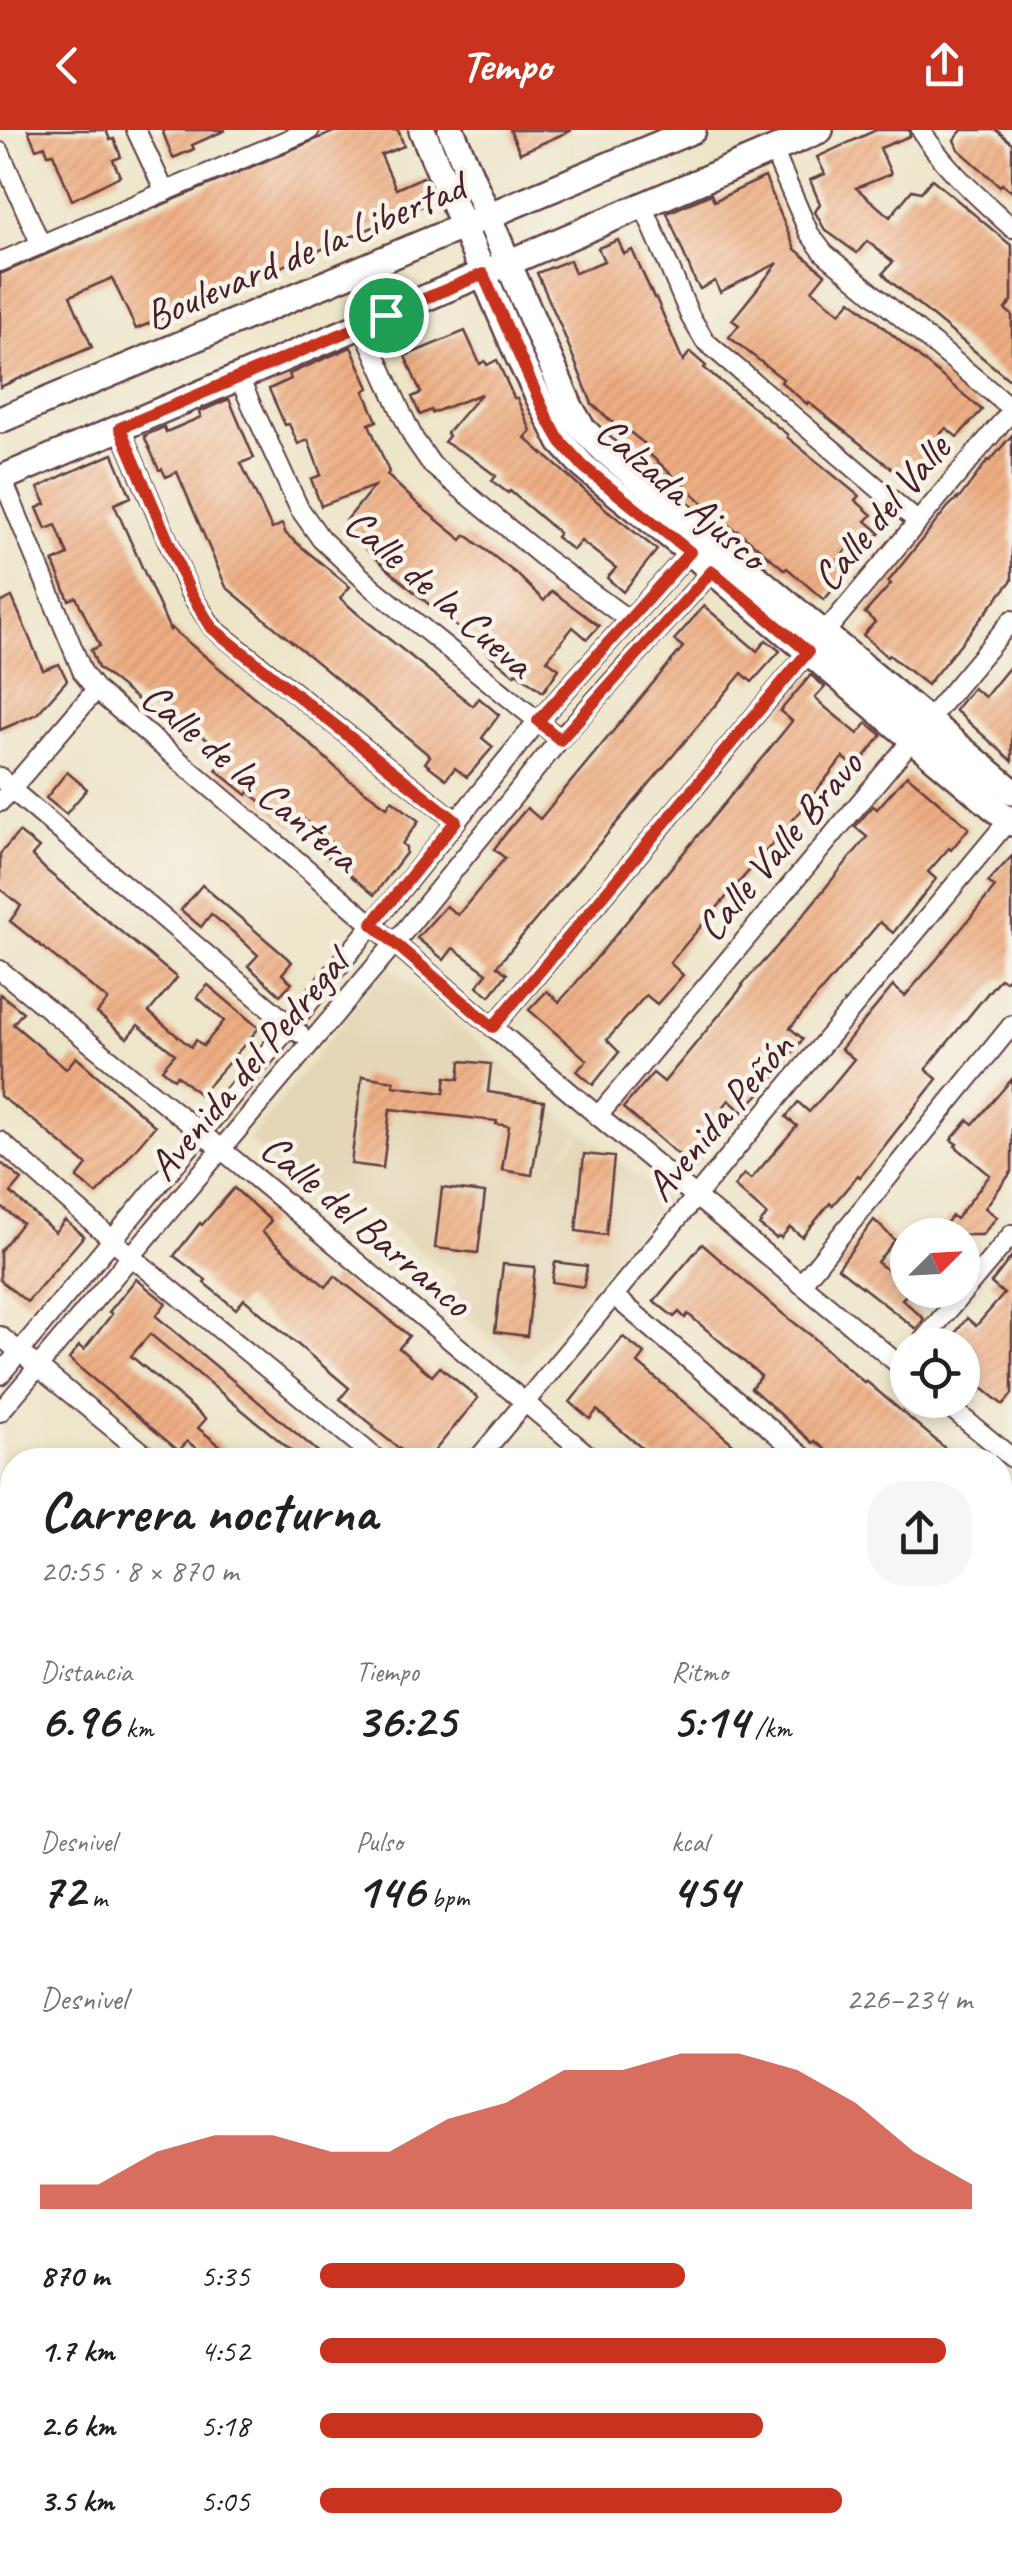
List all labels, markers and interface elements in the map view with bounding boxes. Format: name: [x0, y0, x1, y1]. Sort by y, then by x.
text: Tempo: [461, 37, 551, 94]
icon: back: [40, 38, 95, 93]
icon: share: [917, 38, 972, 93]
street label: Boulevard de la Libertad: [137, 158, 479, 343]
pin: [344, 273, 429, 358]
icon: arrive: [359, 288, 414, 343]
street label: Calzada Ajusco: [585, 404, 781, 585]
street label: Calle del Valle: [800, 422, 963, 602]
street label: Calle de la Cueva: [334, 497, 546, 691]
street label: Calle de la Cantera: [130, 671, 372, 885]
street label: Calle Valle Bravo: [684, 738, 876, 952]
street label: Avenida del Pedregal: [136, 933, 365, 1191]
street label: Avenida Peñón: [633, 1021, 806, 1212]
street label: Calle del Barranco: [250, 1121, 484, 1330]
north arrow: [890, 1218, 980, 1308]
map controls: [890, 1218, 980, 1418]
button: locate: [890, 1328, 980, 1418]
text: Carrera nocturna: [40, 1477, 377, 1547]
button: share: [867, 1481, 972, 1586]
text: 20:55 · 8 × 870 m: [40, 1550, 238, 1591]
text: Distancia: [40, 1654, 132, 1689]
text: Tiempo: [356, 1654, 419, 1689]
text: Ritmo: [671, 1654, 728, 1689]
text: 6.96: [40, 1689, 119, 1752]
text: 36:25: [356, 1689, 456, 1752]
text: 5:14: [671, 1689, 748, 1752]
text: km: [119, 1710, 153, 1745]
text: /km: [748, 1710, 791, 1745]
text: Desnivel: [40, 1824, 116, 1859]
text: Pulso: [356, 1824, 403, 1859]
text: kcal: [671, 1824, 708, 1859]
text: 72: [40, 1859, 85, 1922]
text: 146: [356, 1859, 424, 1922]
text: 454: [671, 1859, 738, 1922]
text: m: [85, 1880, 107, 1915]
text: bpm: [424, 1880, 469, 1915]
text: Desnivel: [40, 1978, 127, 2019]
text: 226–234 m: [846, 1978, 972, 2019]
text: 870 m: [40, 2255, 109, 2296]
text: 5:35: [200, 2255, 250, 2296]
text: 1.7 km: [40, 2330, 114, 2371]
text: 4:52: [200, 2330, 250, 2371]
text: 2.6 km: [40, 2405, 115, 2446]
text: 5:18: [200, 2405, 250, 2446]
text: 3.5 km: [40, 2480, 114, 2521]
text: 5:05: [200, 2480, 250, 2521]

